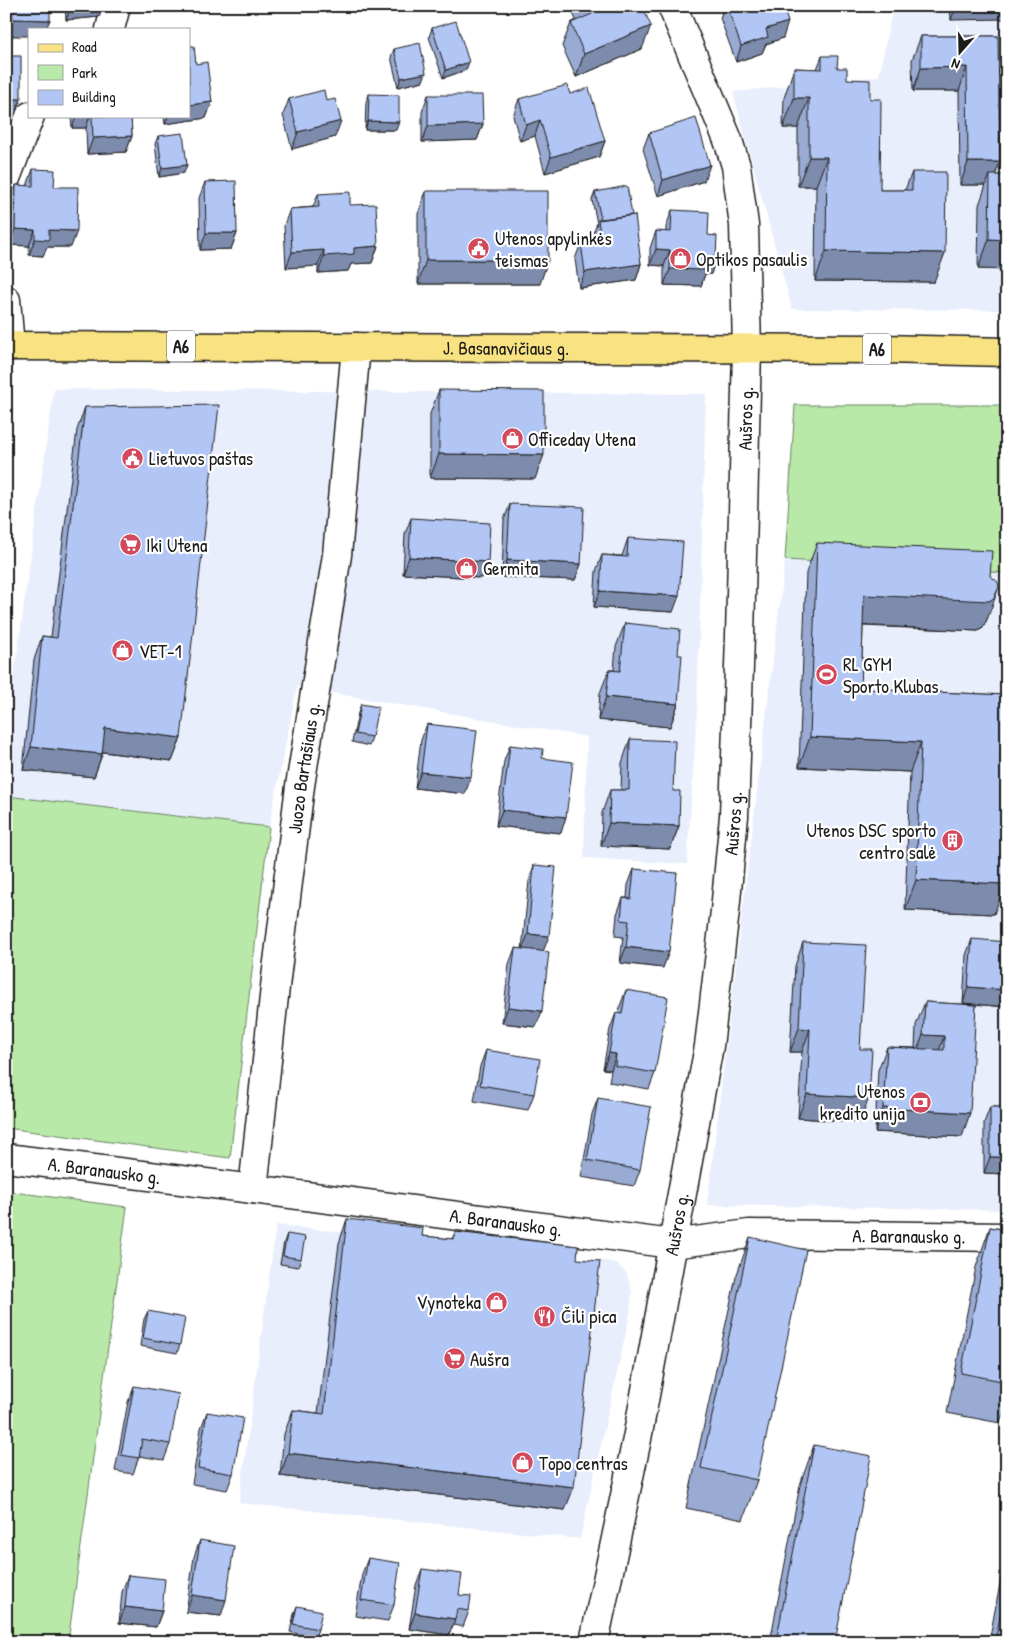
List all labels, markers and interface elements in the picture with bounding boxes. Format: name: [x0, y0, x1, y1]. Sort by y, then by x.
legend: [28, 28, 190, 118]
north arrow: [936, 28, 986, 78]
text: Road: [72, 36, 97, 57]
text: N: [948, 54, 962, 75]
text: Park: [72, 62, 97, 83]
text: Building: [72, 86, 116, 107]
place label: Utenos apylinkės teismas: [495, 225, 612, 273]
public building icon: Utenos apylinkės teismas: [467, 237, 491, 261]
place label: Optikos pasaulis: [696, 246, 807, 272]
shop icon: Optikos pasaulis: [668, 247, 692, 271]
road number: A6: [167, 331, 195, 362]
street label: J. Basanavičiaus g.: [443, 334, 569, 361]
road number: A6: [863, 334, 891, 364]
street label: Aušros g.: [732, 387, 759, 451]
place label: Officeday Utena: [528, 426, 636, 452]
shop icon: Officeday Utena: [500, 427, 524, 451]
place label: Lietuvos paštas: [149, 445, 253, 471]
public building icon: Lietuvos paštas: [121, 446, 145, 470]
place label: Iki Utena: [146, 532, 208, 558]
supermarket icon: Iki Utena: [118, 533, 142, 557]
place label: Germita: [483, 555, 539, 581]
shop icon: Germita: [455, 556, 479, 580]
place label: VET-1: [139, 638, 182, 664]
shop icon: VET-1: [111, 639, 135, 663]
place label: RL GYM Sporto Klubas: [843, 651, 939, 699]
sports icon: RL GYM Sporto Klubas: [815, 663, 839, 687]
street label: Juozo Bartašiaus g.: [281, 701, 326, 835]
street label: Aušros g.: [717, 791, 748, 856]
place label: Utenos DSC sporto centro salė: [806, 817, 936, 865]
building icon: Utenos DSC sporto centro salė: [940, 829, 964, 853]
place label: Utenos kredito unija: [820, 1078, 906, 1126]
bank icon: Utenos kredito unija: [909, 1090, 933, 1114]
street label: A. Baranausko g.: [47, 1150, 162, 1190]
street label: Aušros g.: [658, 1191, 695, 1258]
street label: A. Baranausko g.: [448, 1202, 564, 1242]
street label: A. Baranausko g.: [852, 1222, 965, 1250]
place label: Vynoteka: [417, 1289, 482, 1315]
shop icon: Vynoteka: [485, 1290, 509, 1314]
place label: Čili pica: [561, 1303, 617, 1329]
restaurant icon: Čili pica: [533, 1304, 557, 1328]
place label: Aušra: [470, 1346, 510, 1372]
supermarket icon: Aušra: [442, 1347, 466, 1371]
place label: Topo centras: [539, 1450, 628, 1476]
shop icon: Topo centras: [511, 1451, 535, 1475]

